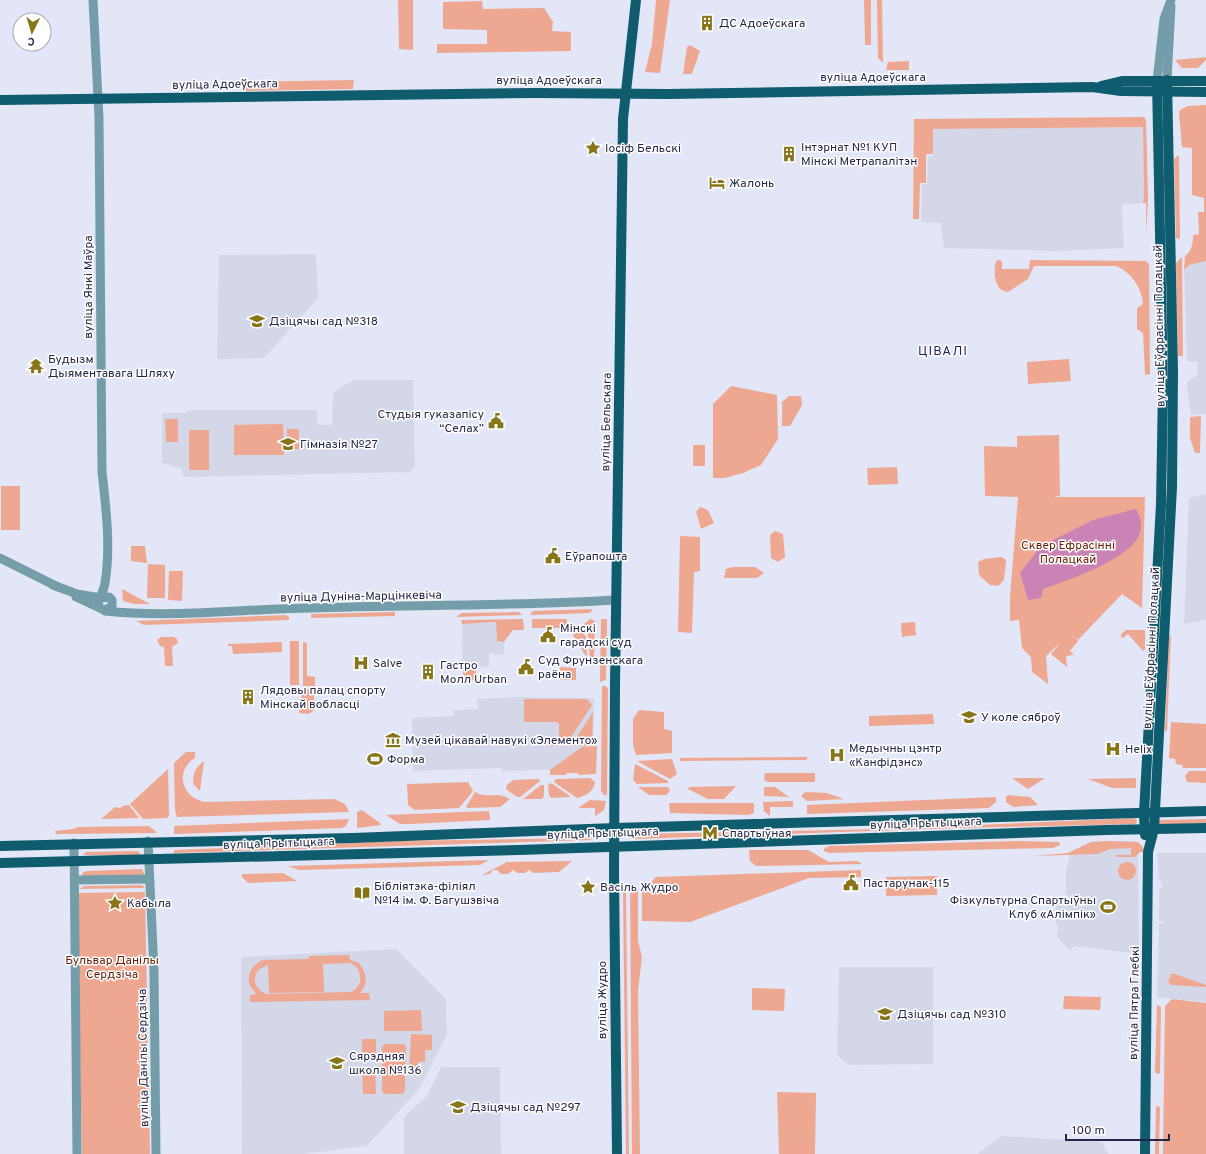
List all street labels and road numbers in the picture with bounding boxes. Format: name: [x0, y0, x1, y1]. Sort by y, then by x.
street label: вуліца Адоеўскага: [820, 70, 926, 86]
street label: вуліца Адоеўскага: [496, 73, 602, 89]
street label: вуліца Адоеўскага: [172, 76, 278, 94]
street label: вуліца Янкі Маўра: [81, 235, 97, 339]
street label: вуліца Еўфрасінні Полацкай: [1151, 245, 1169, 407]
street label: вуліца Бельскага: [598, 372, 616, 472]
street label: вуліца Еўфрасінні Полацкай: [1140, 567, 1164, 730]
street label: вуліца Дуніна-Марцінкевіча: [280, 588, 442, 606]
street label: вуліца Прытыцкага: [870, 814, 982, 834]
street label: вуліца Прытыцкага: [547, 824, 659, 844]
street label: вуліца Прытыцкага: [223, 834, 335, 854]
street label: вуліца Пятра Глебкі: [1126, 946, 1144, 1060]
street label: вуліца Жудро: [595, 960, 611, 1039]
street label: вуліца Данілы Сердзіча: [135, 989, 153, 1127]

